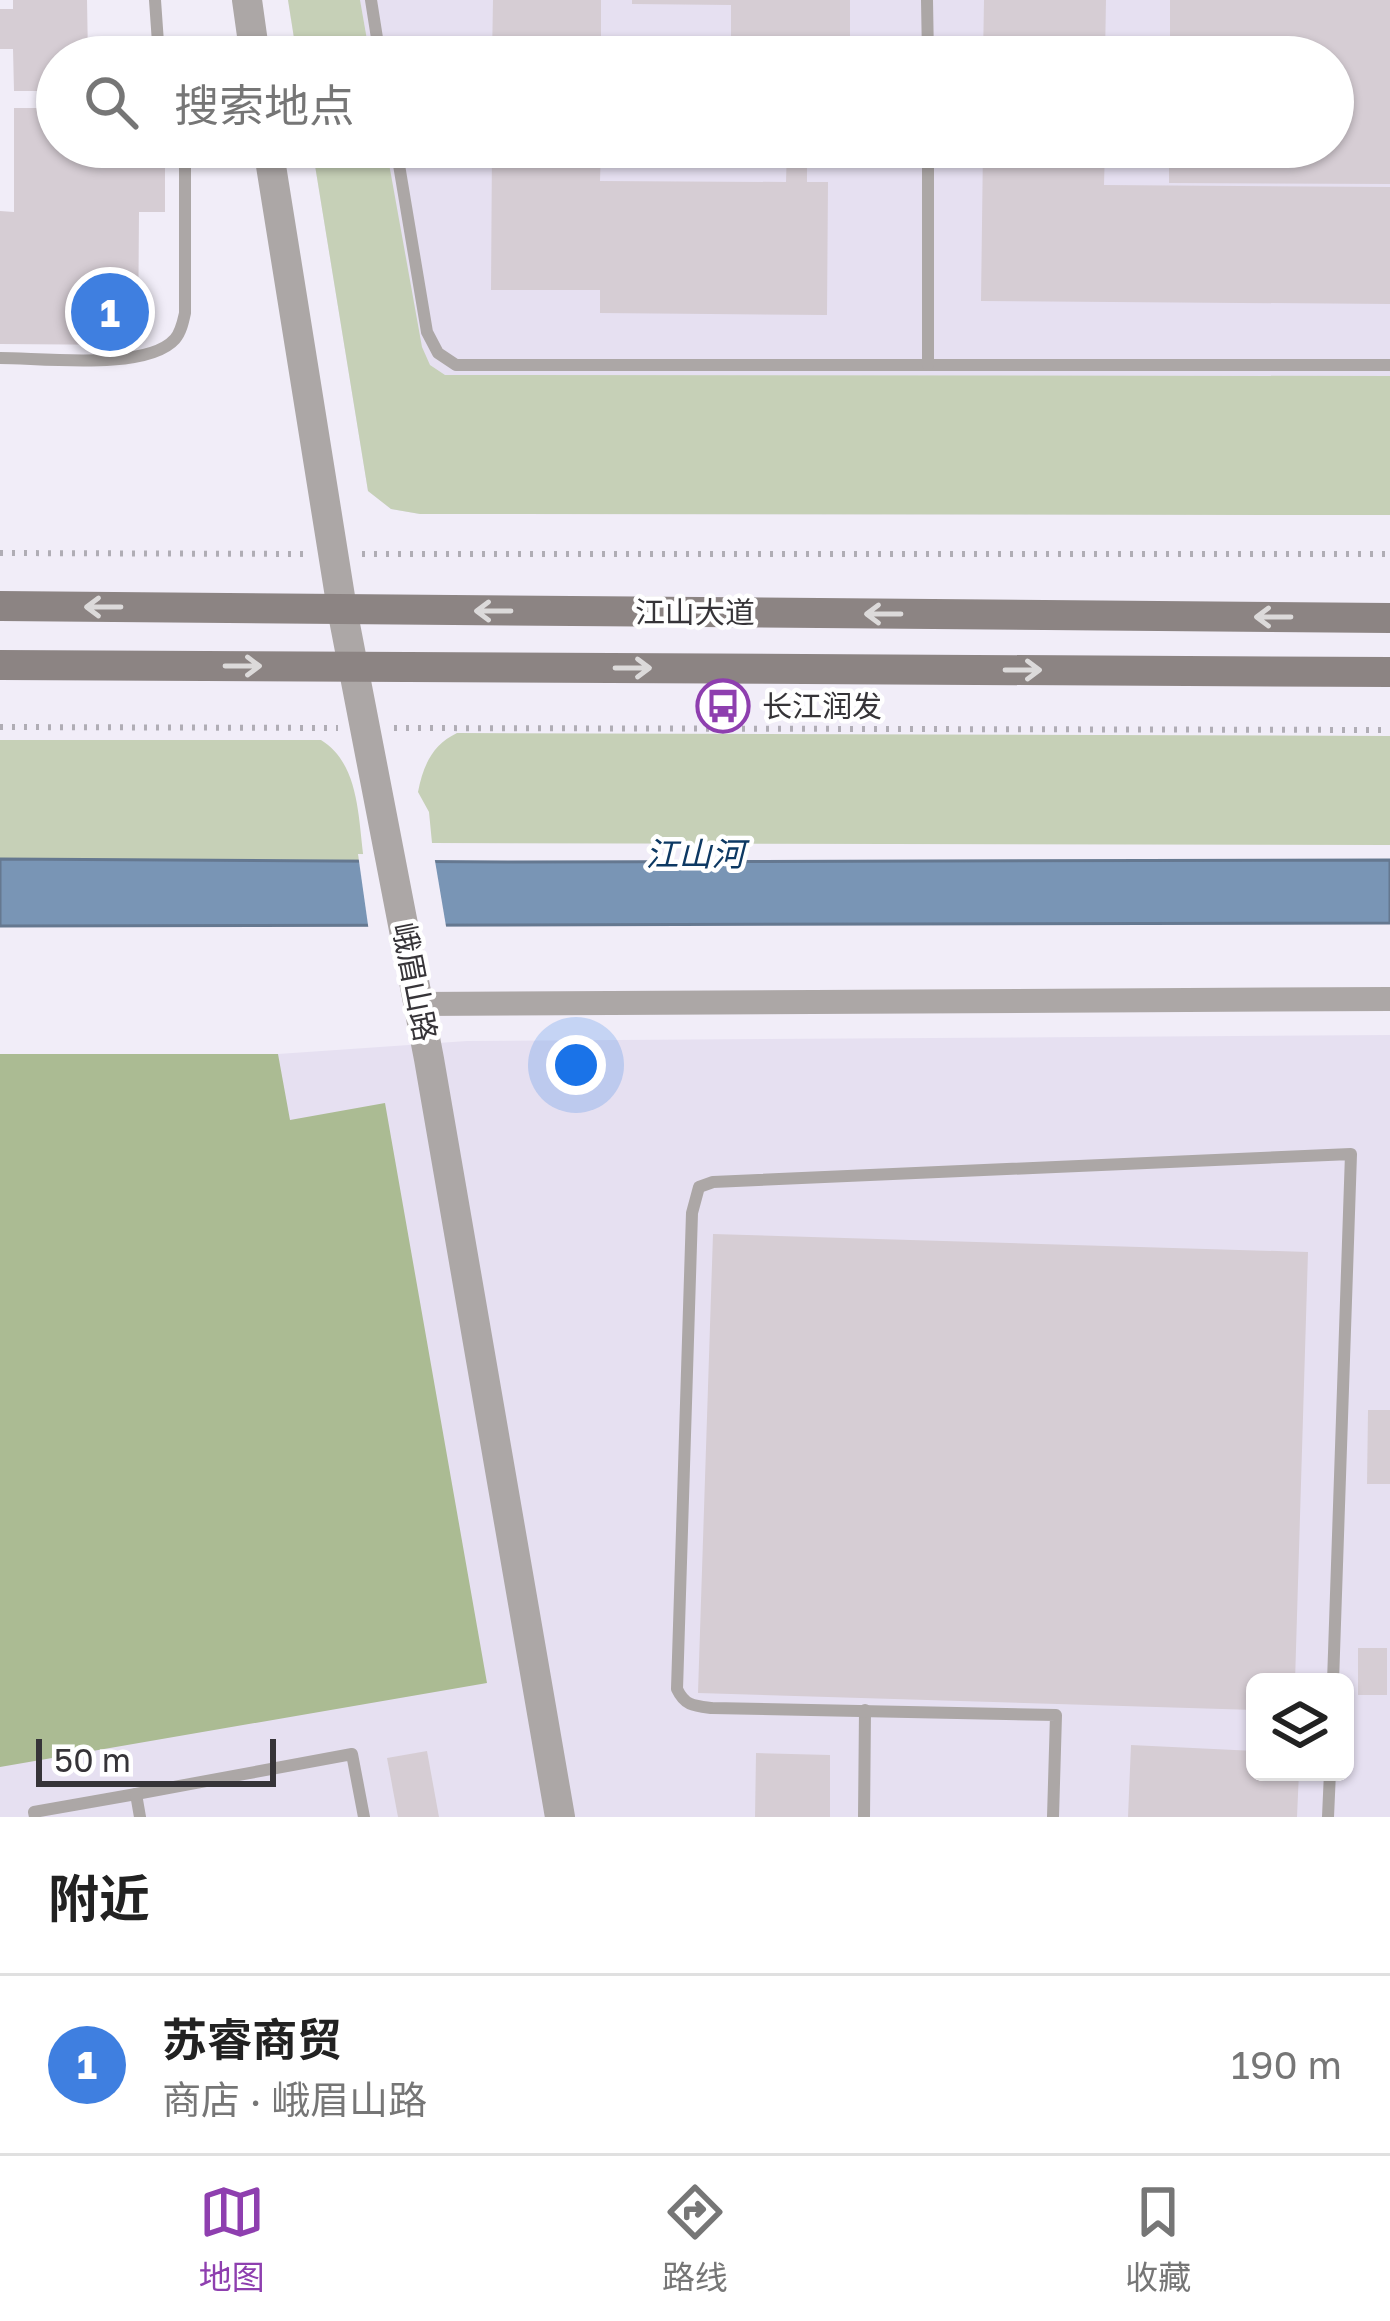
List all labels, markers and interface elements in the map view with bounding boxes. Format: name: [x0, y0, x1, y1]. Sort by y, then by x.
search box: [36, 36, 1354, 168]
icon: search: [78, 69, 144, 135]
text: 搜索地点: [174, 78, 354, 132]
pin: 1: [71, 267, 149, 357]
street label: 江山大道: [635, 594, 755, 630]
one-way arrow: [84, 596, 123, 618]
one-way arrow: [474, 599, 513, 622]
one-way arrow: [864, 603, 903, 625]
one-way arrow: [1254, 606, 1293, 628]
one-way arrow: [223, 655, 262, 677]
one-way arrow: [613, 657, 652, 679]
one-way arrow: [1003, 659, 1042, 681]
bus stop icon: 长江润发: [695, 678, 751, 734]
place label: 长江润发: [762, 688, 882, 724]
water label: 江山河: [646, 834, 751, 873]
street label: 峨眉山路: [386, 920, 444, 1044]
your location: [546, 1035, 606, 1095]
map controls: [1246, 1673, 1354, 1781]
button: layers: [1246, 1673, 1354, 1781]
scale bar: [36, 1733, 276, 1786]
text: 50 m: [54, 1740, 131, 1779]
text: 附近: [48, 1867, 150, 1928]
text: 苏睿商贸: [162, 2012, 342, 2066]
text: 1: [77, 2041, 97, 2088]
text: 190 m: [1231, 2041, 1342, 2088]
text: 商店 · 峨眉山路: [162, 2076, 427, 2123]
tab: 地图: [199, 2179, 265, 2299]
tab: 路线: [662, 2179, 728, 2299]
tab: 收藏: [1125, 2179, 1191, 2299]

